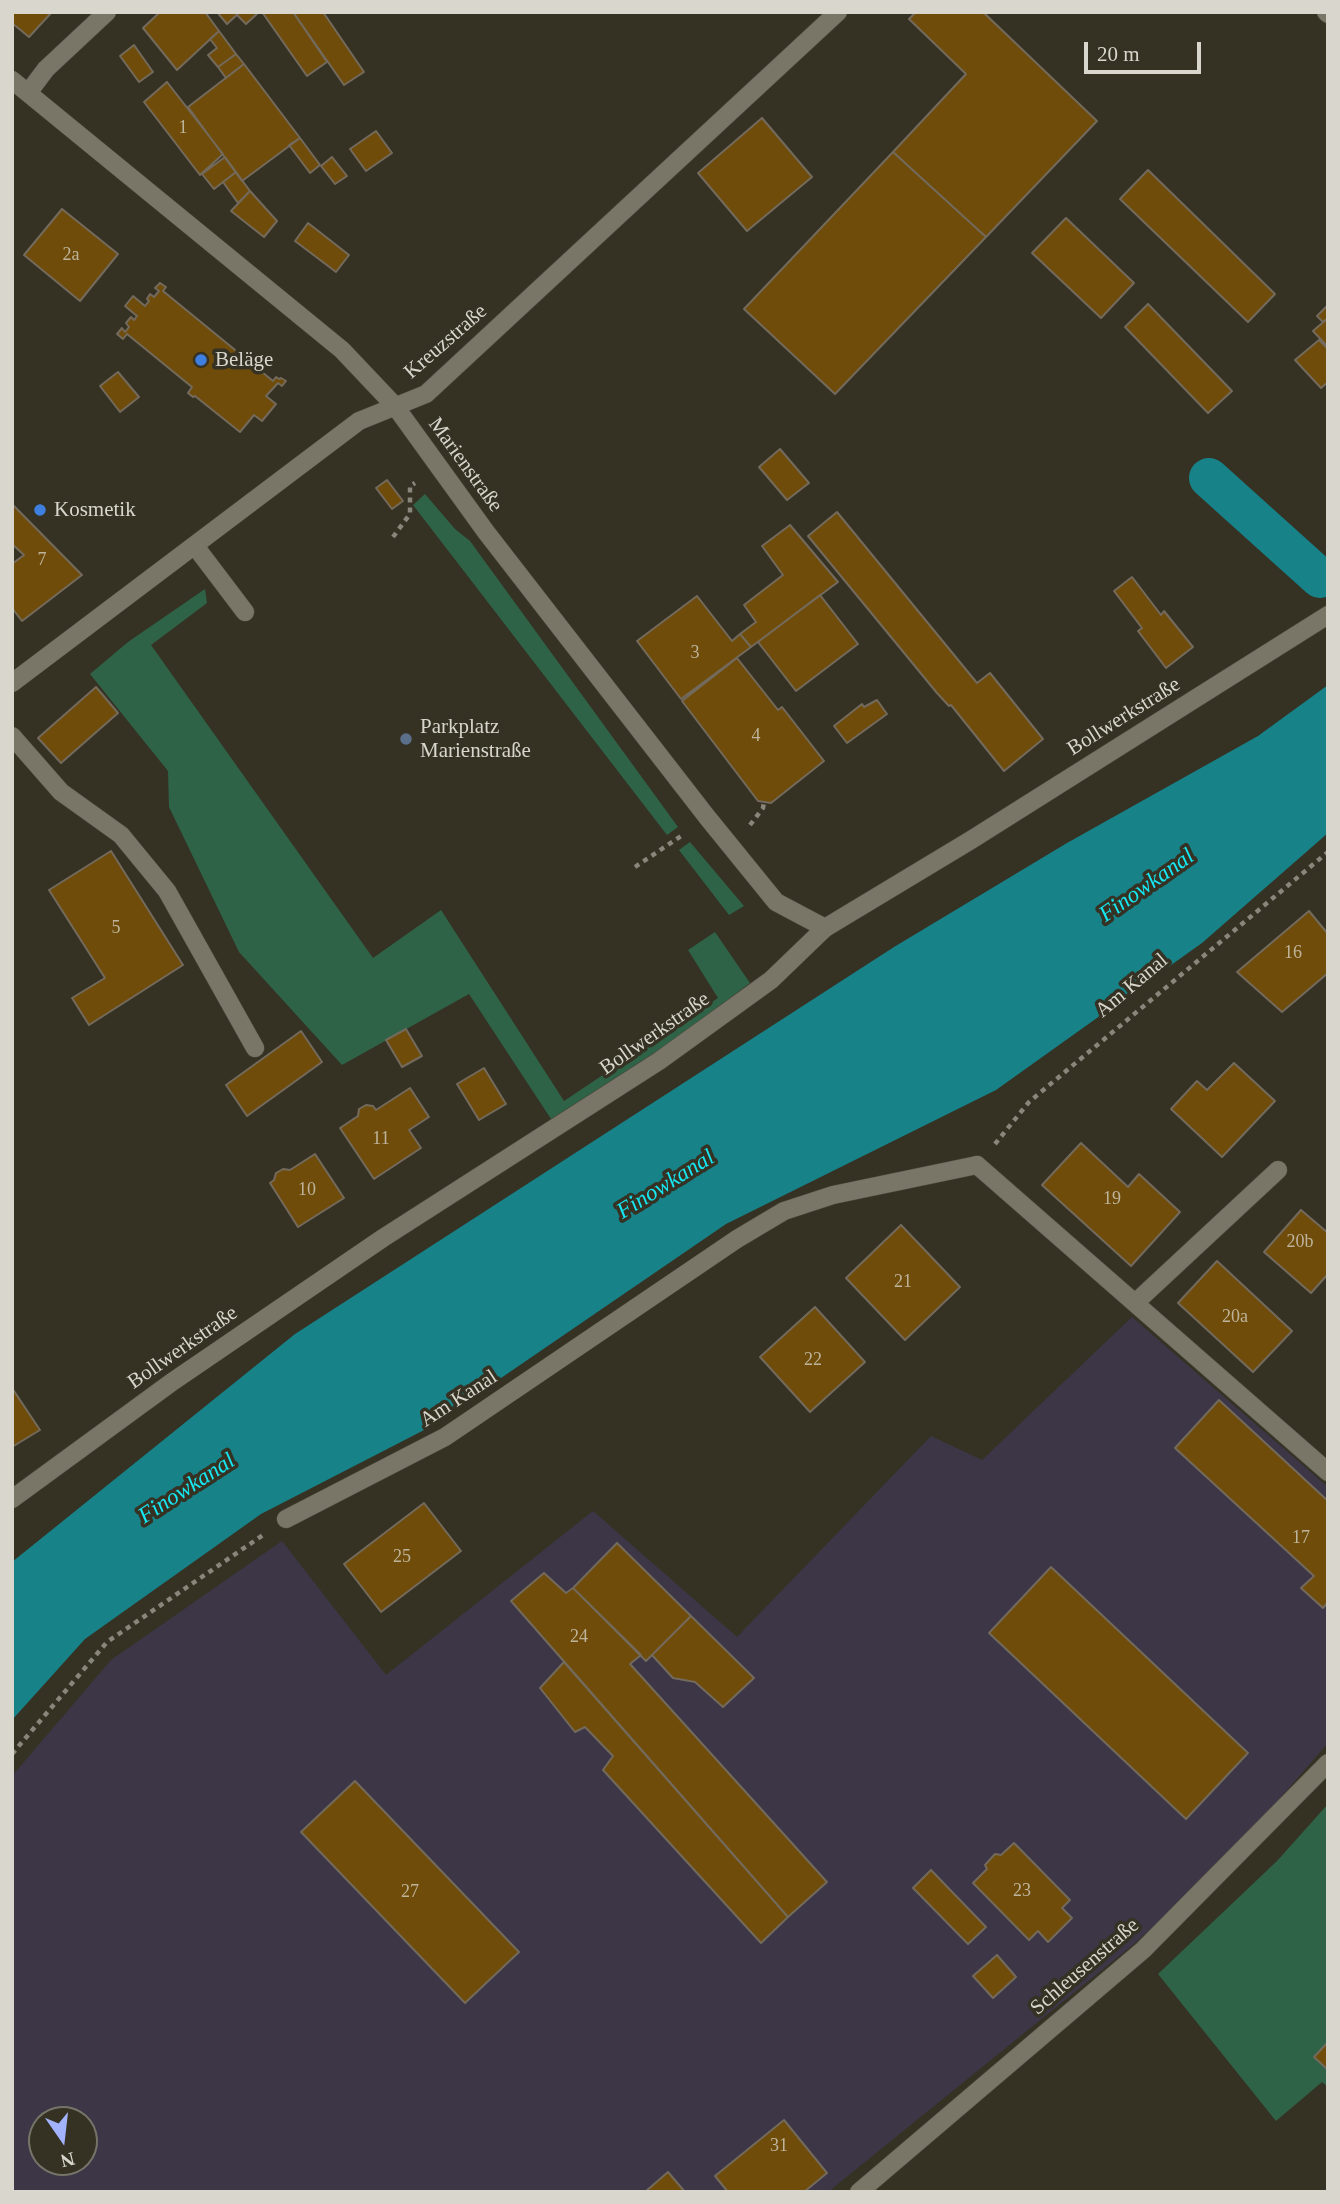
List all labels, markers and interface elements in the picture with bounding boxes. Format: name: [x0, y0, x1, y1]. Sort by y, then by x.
scale bar: [1088, 28, 1205, 72]
text: 20 m: [1097, 42, 1140, 66]
house number: 1: [178, 117, 188, 139]
house number: 2a: [63, 244, 79, 266]
street label: Kreuzstraße: [399, 299, 493, 385]
place label: Beläge: [215, 347, 273, 373]
marker: Beläge: [193, 352, 209, 368]
street label: Marienstraße: [422, 413, 508, 517]
place label: Kosmetik: [54, 497, 136, 523]
marker: Kosmetik: [32, 502, 48, 518]
house number: 7: [38, 549, 46, 571]
house number: 3: [691, 642, 700, 664]
street label: Bollwerkstraße: [1063, 672, 1185, 762]
place label: Parkplatz Marienstraße: [420, 714, 531, 764]
house number: 4: [752, 725, 760, 747]
marker: Parkplatz Marienstraße: [398, 731, 414, 747]
water label: Finowkanal: [1094, 843, 1200, 929]
house number: 5: [112, 917, 120, 939]
house number: 16: [1284, 942, 1302, 964]
street label: Am Kanal: [1091, 948, 1173, 1024]
street label: Bollwerkstraße: [595, 987, 715, 1081]
house number: 11: [372, 1128, 390, 1150]
water label: Finowkanal: [612, 1144, 720, 1226]
house number: 10: [298, 1179, 316, 1201]
house number: 19: [1103, 1188, 1121, 1210]
house number: 20b: [1287, 1231, 1314, 1253]
house number: 21: [894, 1271, 912, 1293]
street label: Bollwerkstraße: [123, 1301, 243, 1395]
house number: 20a: [1222, 1306, 1248, 1328]
house number: 22: [804, 1349, 822, 1371]
street label: Am Kanal: [416, 1365, 502, 1433]
water label: Finowkanal: [133, 1448, 241, 1530]
house number: 17: [1292, 1527, 1310, 1549]
house number: 25: [393, 1546, 411, 1568]
house number: 24: [570, 1626, 588, 1648]
house number: 23: [1013, 1880, 1031, 1902]
house number: 27: [401, 1881, 419, 1903]
street label: Schleusenstraße: [1026, 1913, 1144, 2021]
north arrow: [28, 2106, 98, 2176]
house number: 31: [770, 2135, 788, 2157]
text: N: [59, 2148, 77, 2172]

